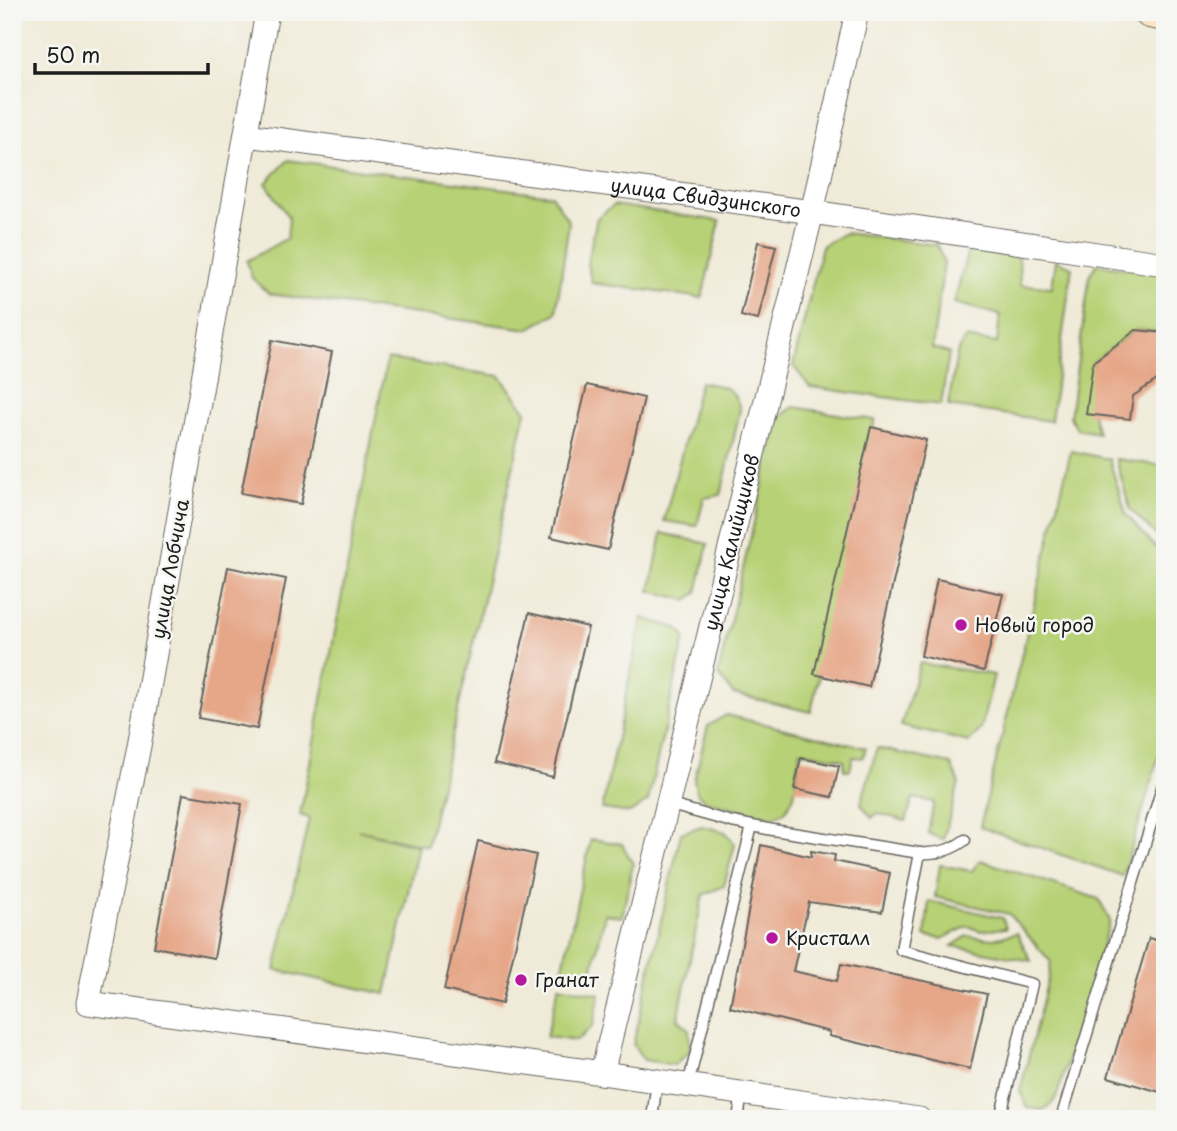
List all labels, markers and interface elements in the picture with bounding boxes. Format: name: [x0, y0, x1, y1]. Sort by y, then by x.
scale bar: [35, 32, 208, 76]
text: 50 m: [46, 38, 100, 70]
street label: улица Свидзинского: [609, 170, 803, 223]
street label: улица Калийщиков: [695, 451, 765, 633]
street label: улица Лобчича: [143, 497, 195, 641]
place label: Новый город: [975, 610, 1094, 638]
marker: Новый город: [953, 617, 969, 633]
place label: Кристалл: [786, 923, 870, 951]
marker: Кристалл: [764, 930, 780, 946]
place label: Гранат: [535, 965, 599, 993]
marker: Гранат: [513, 972, 529, 988]

